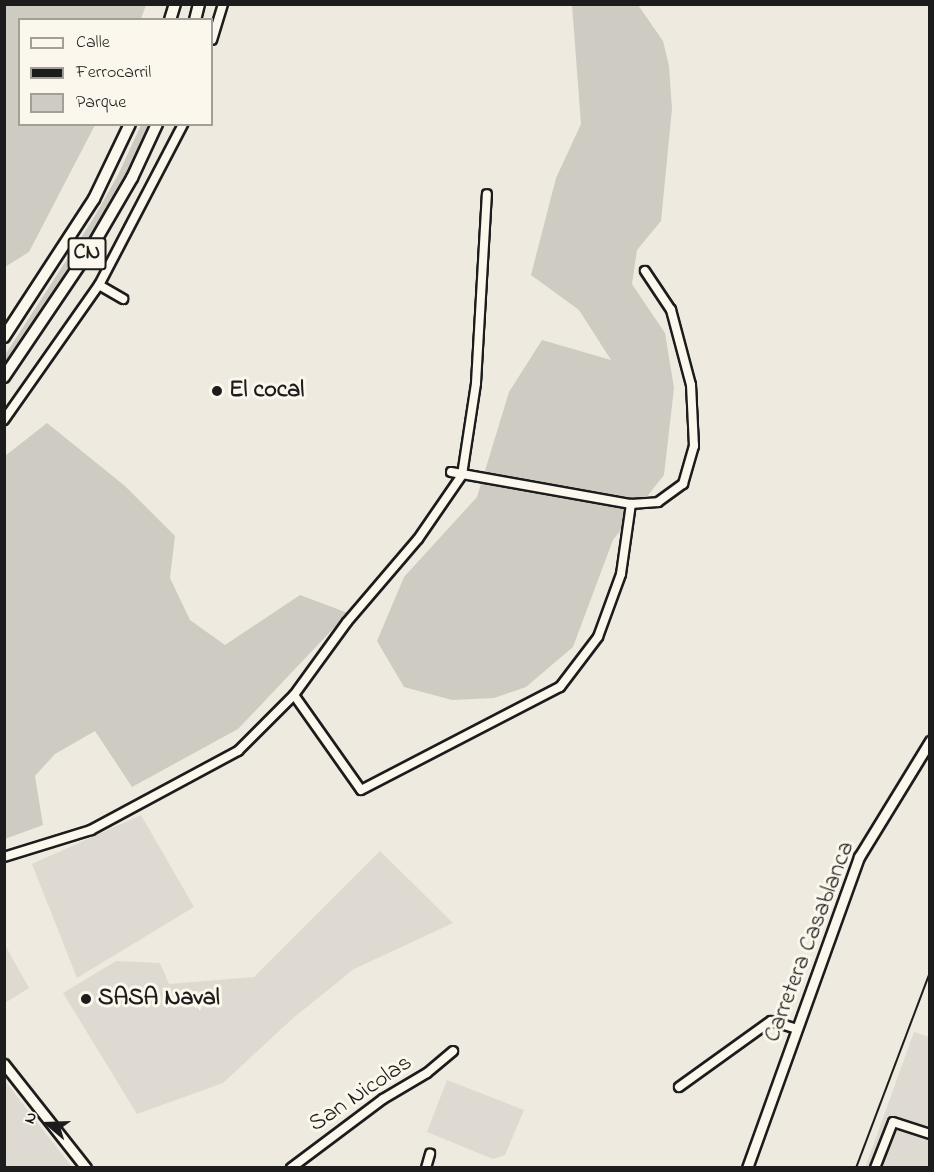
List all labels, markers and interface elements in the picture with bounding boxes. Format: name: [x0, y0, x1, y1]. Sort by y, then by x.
legend: [18, 18, 213, 126]
text: Calle: [76, 30, 110, 56]
text: Ferrocarril: [76, 60, 151, 86]
text: Parque: [76, 90, 126, 116]
road number: CN: [68, 235, 106, 273]
place label: El cocal: [229, 377, 304, 405]
marker: El cocal: [210, 384, 224, 398]
street label: Carretera Casablanca: [758, 838, 862, 1046]
place label: SASA Naval: [98, 985, 220, 1013]
marker: SASA Naval: [79, 992, 93, 1006]
street label: San Nicolas: [304, 1049, 418, 1139]
north arrow: [18, 1094, 78, 1154]
text: N: [18, 1109, 44, 1127]

